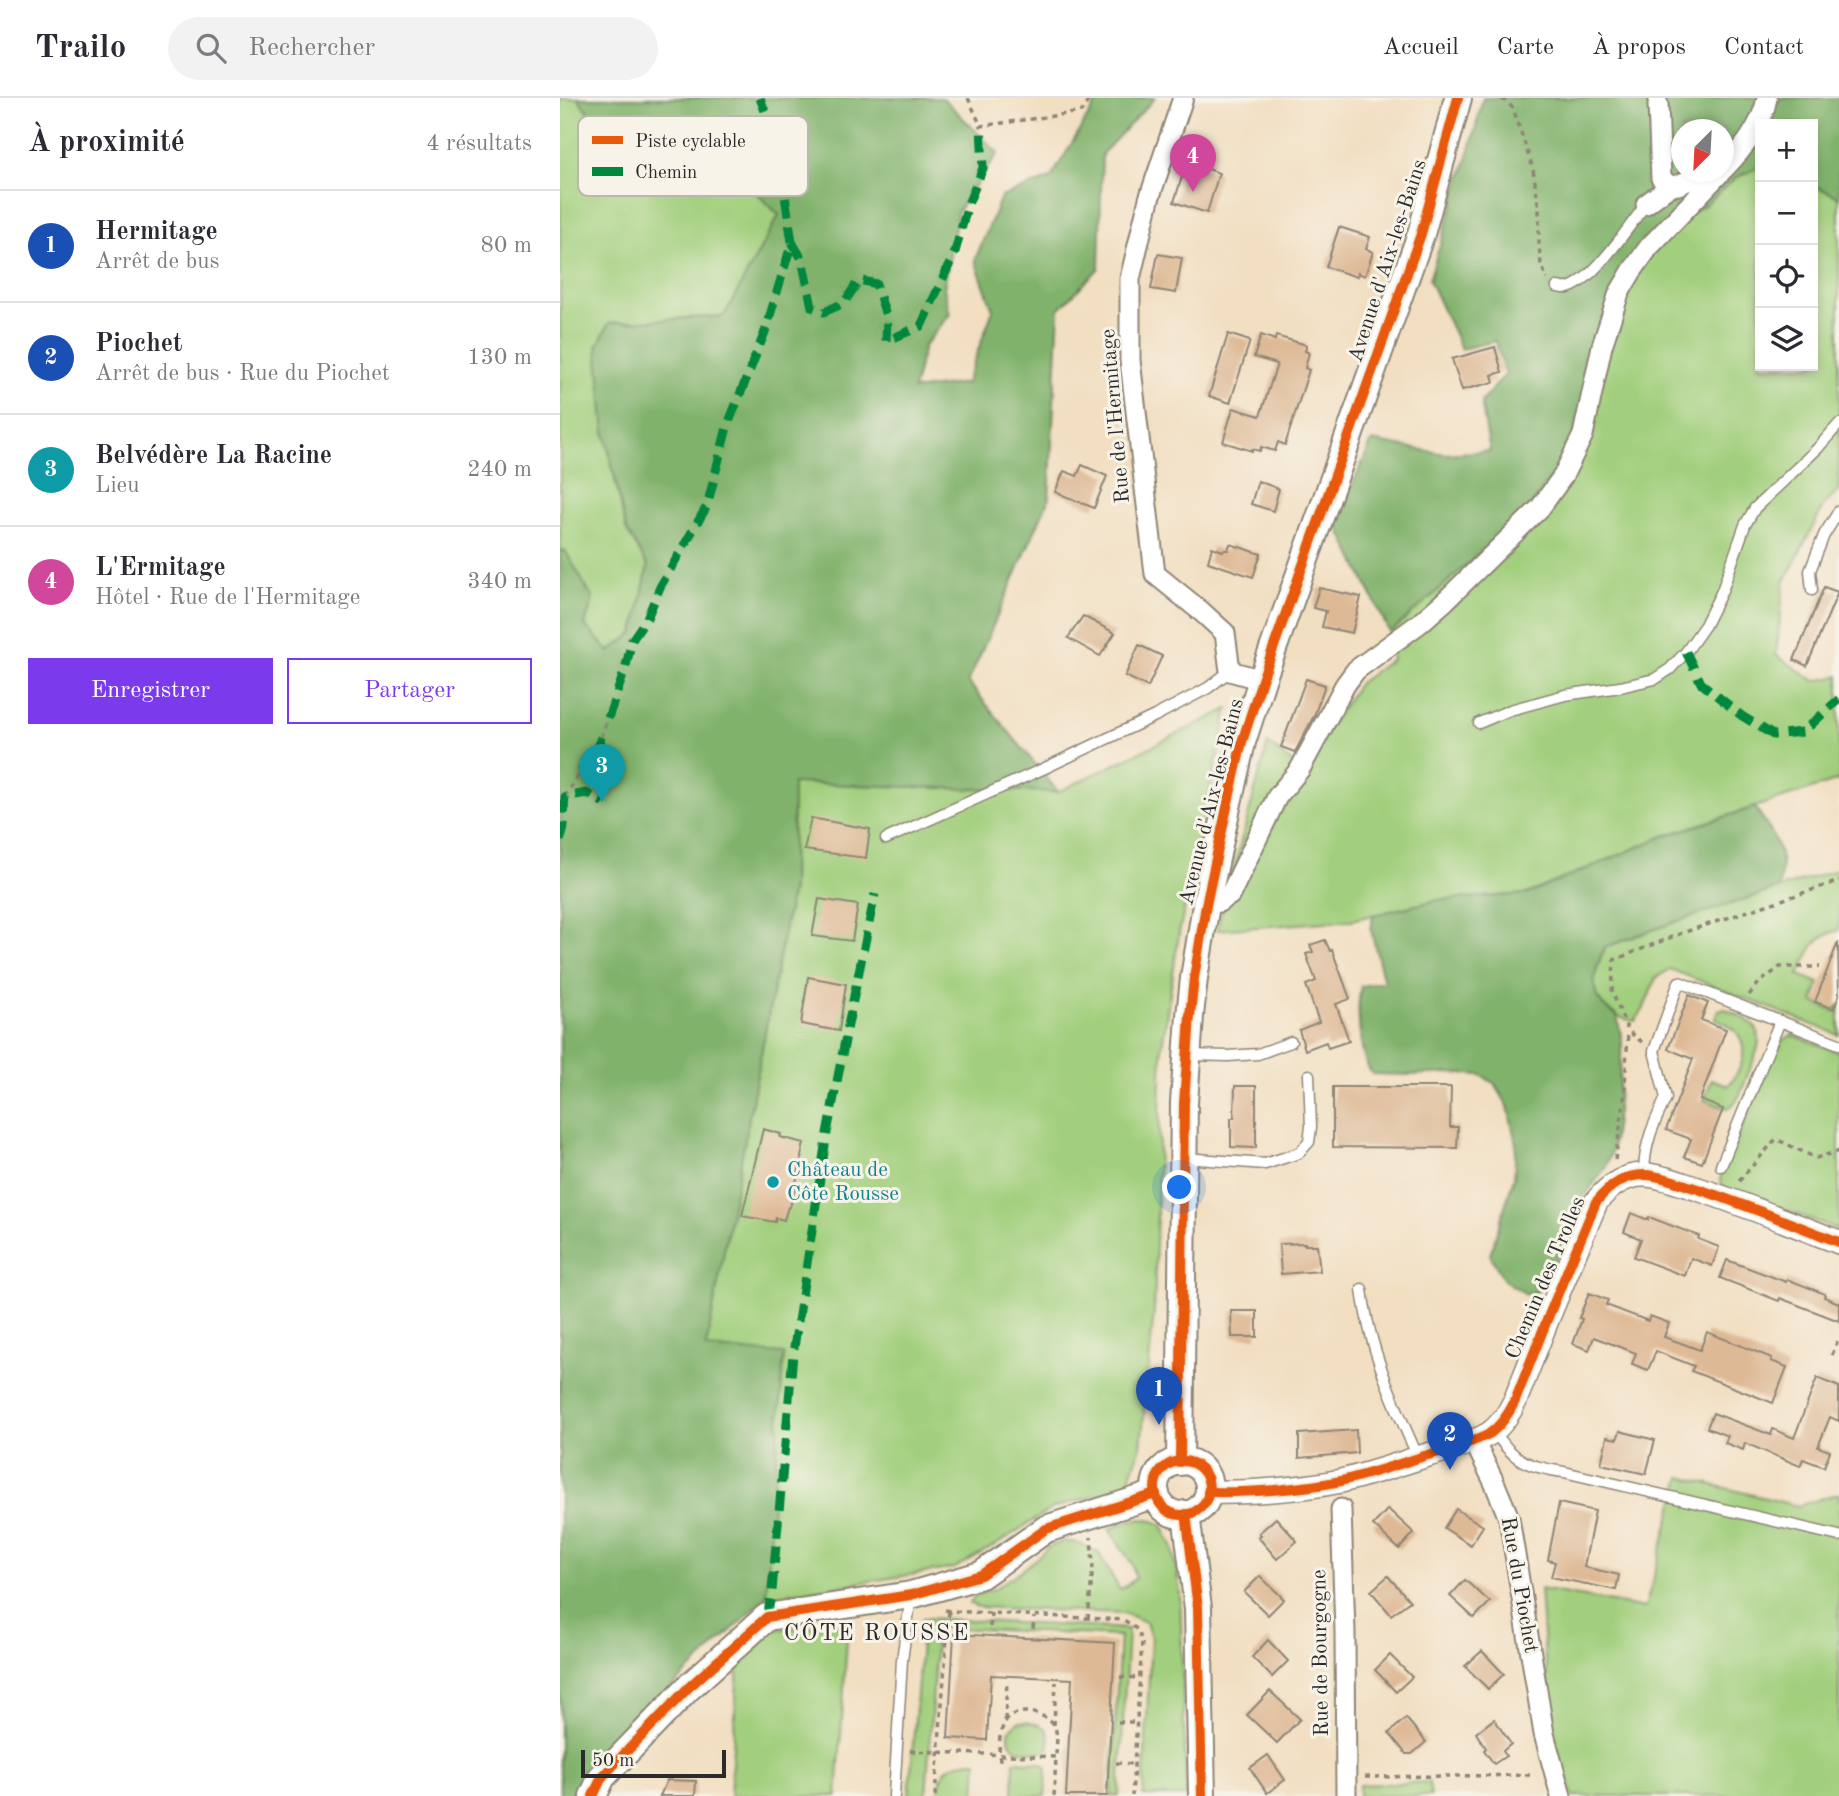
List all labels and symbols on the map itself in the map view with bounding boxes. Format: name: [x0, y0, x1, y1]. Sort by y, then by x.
legend: [578, 116, 808, 196]
north arrow: [1671, 119, 1734, 182]
text: Piste cyclable: [635, 133, 746, 152]
pin: 4: [1170, 134, 1216, 192]
street label: Avenue d'Aix-les-Bains: [1345, 157, 1431, 365]
text: Chemin: [635, 164, 697, 183]
street label: Rue de l'Hermitage: [1098, 328, 1134, 504]
street label: Avenue d'Aix-les-Bains: [1176, 697, 1248, 907]
pin: 3: [579, 744, 625, 802]
place label: Château de Côte Rousse: [787, 1160, 899, 1205]
your location: [1162, 1170, 1196, 1204]
marker: Château de Côte Rousse: [765, 1174, 781, 1190]
street label: Chemin des Trolles: [1502, 1194, 1590, 1362]
pin: 1: [1136, 1367, 1182, 1425]
pin: 2: [1427, 1412, 1473, 1470]
street label: Rue du Piochet: [1497, 1515, 1541, 1655]
street label: Rue de Bourgogne: [1309, 1569, 1333, 1737]
district label: CÔTE ROUSSE: [784, 1618, 970, 1645]
scale bar: [581, 1747, 726, 1779]

